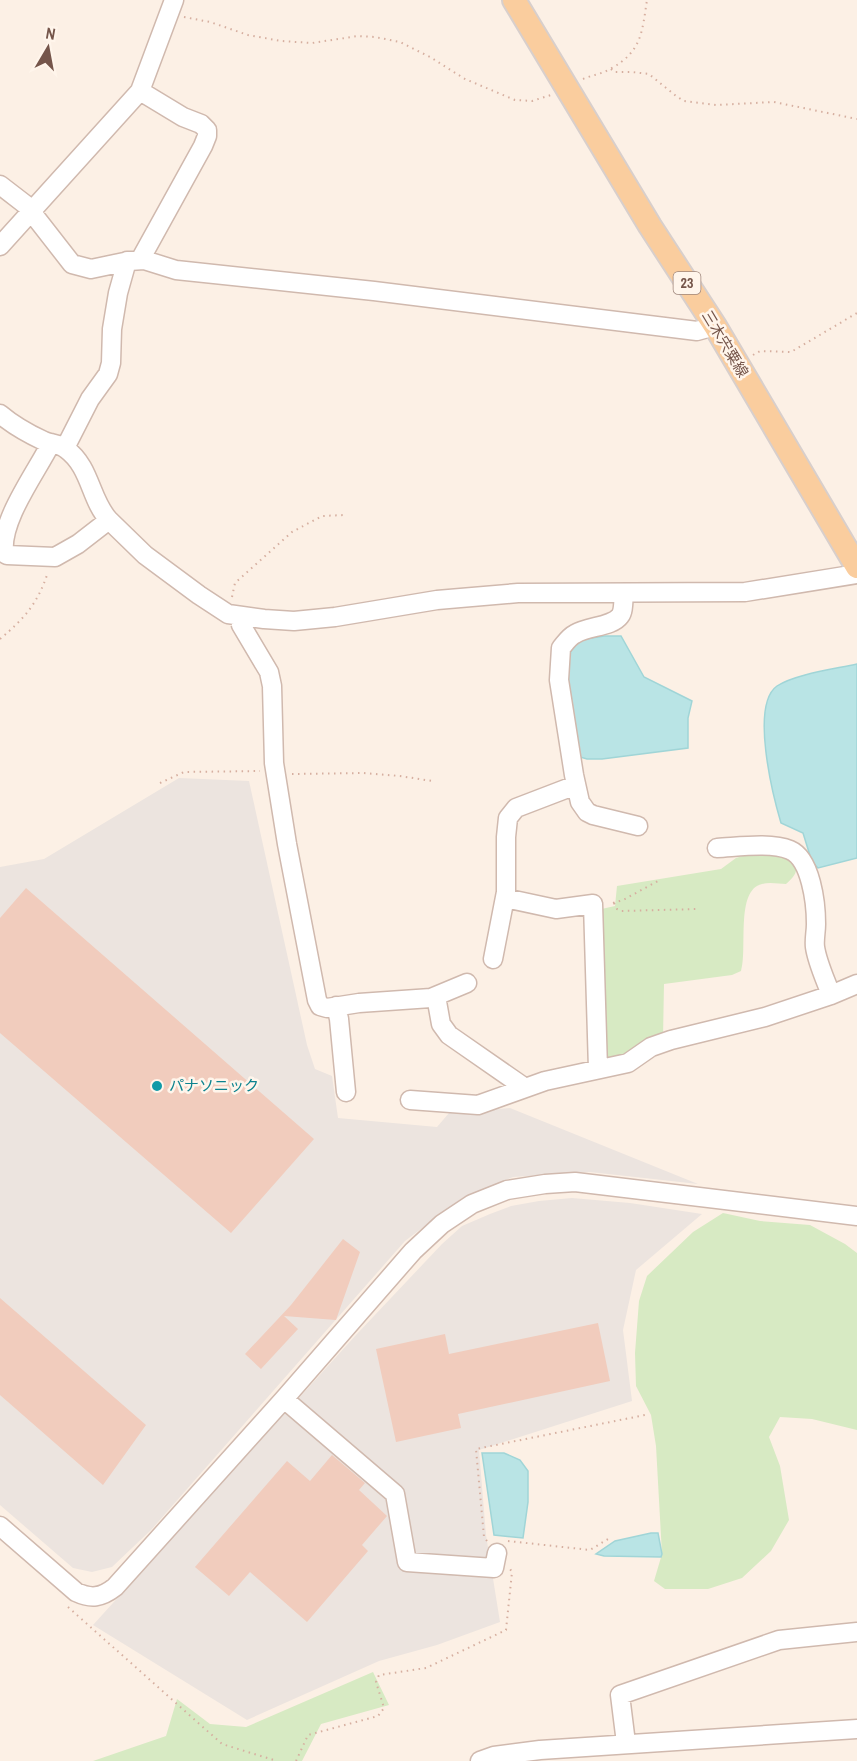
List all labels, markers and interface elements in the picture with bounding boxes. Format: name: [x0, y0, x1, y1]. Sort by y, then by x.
north arrow: [18, 18, 78, 78]
text: N: [44, 22, 57, 45]
road number: 23: [674, 272, 700, 294]
street label: 三木宍粟線: [697, 306, 754, 381]
place label: パナソニック: [169, 1075, 259, 1096]
marker: パナソニック: [150, 1079, 164, 1093]

